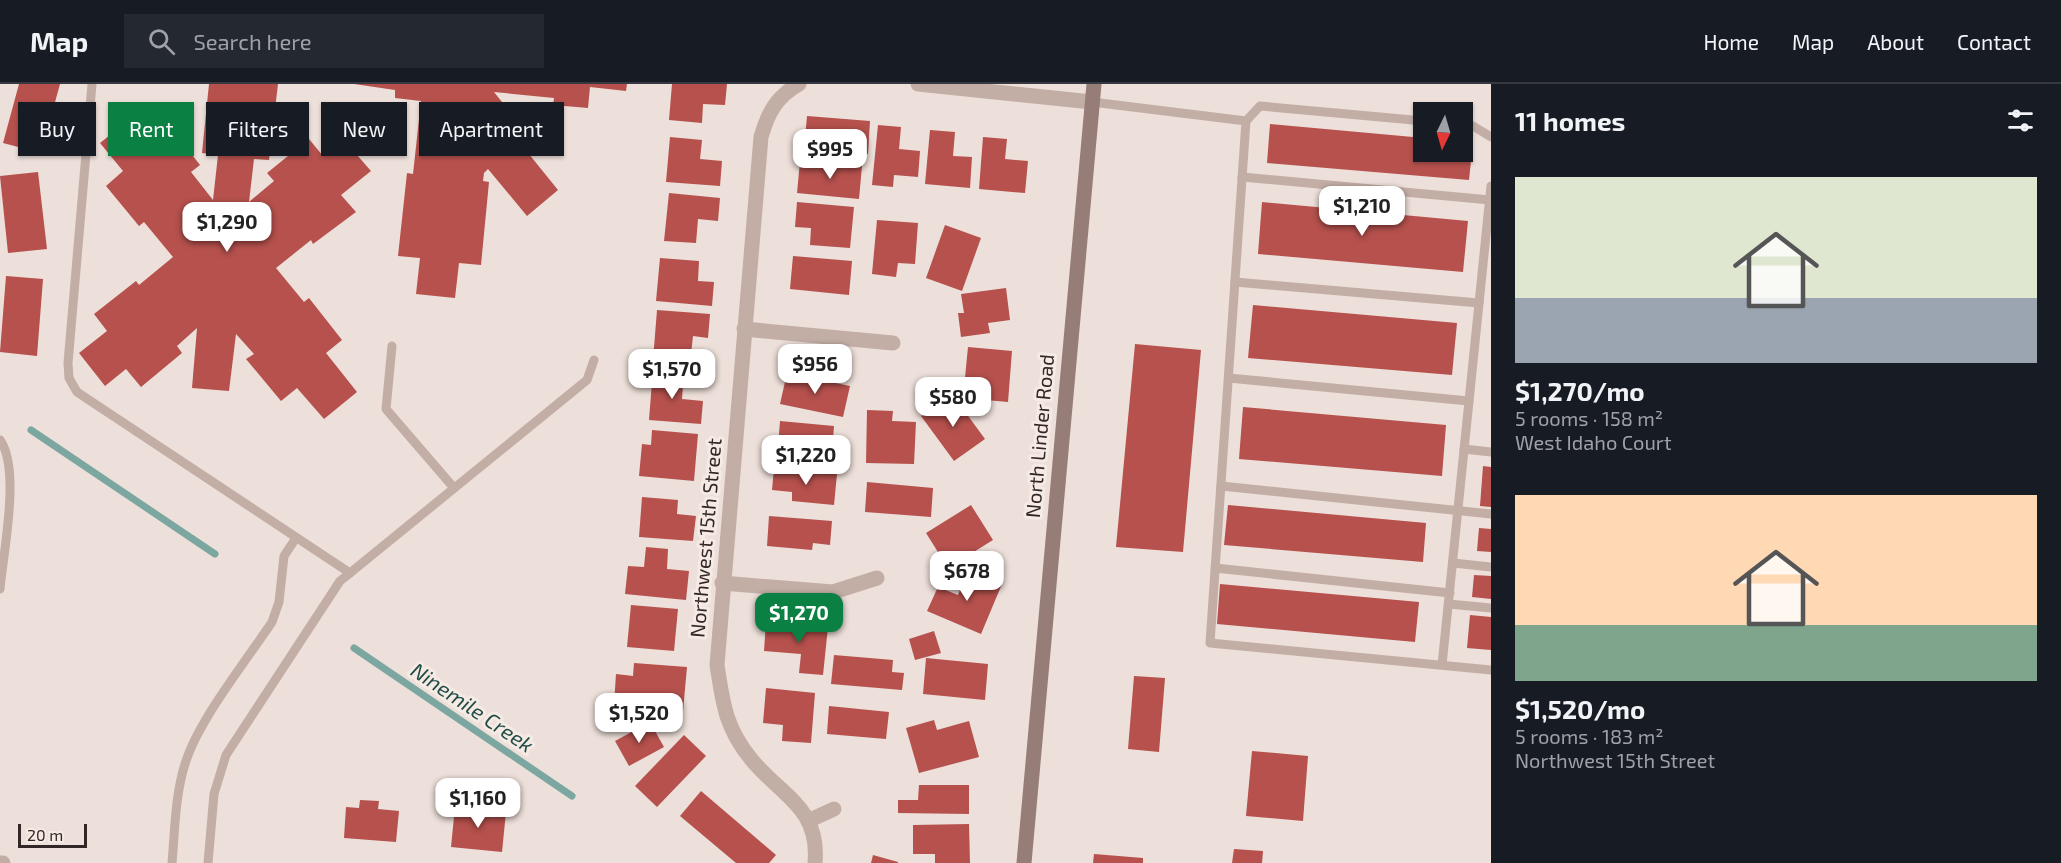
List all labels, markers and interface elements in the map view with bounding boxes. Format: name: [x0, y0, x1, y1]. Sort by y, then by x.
search box: [124, 14, 544, 68]
text: Map: [30, 24, 88, 58]
icon: search: [145, 25, 178, 58]
text: Search here: [193, 28, 312, 54]
text: Home: [1703, 29, 1759, 54]
text: Map: [1792, 29, 1834, 54]
text: About: [1867, 29, 1924, 54]
text: Contact: [1957, 29, 2031, 54]
chip: Buy: [18, 102, 96, 156]
chip: Rent: [108, 102, 194, 156]
chip: Filters: [206, 102, 309, 156]
chip: New: [321, 102, 407, 156]
chip: Apartment: [419, 102, 564, 156]
north arrow: [1413, 102, 1473, 162]
map controls: [1413, 102, 1473, 162]
icon: filters: [2004, 104, 2037, 137]
text: 11 homes: [1515, 105, 1625, 136]
pin: $995: [794, 129, 866, 180]
text: $995: [807, 136, 853, 160]
pin: $1,210: [1313, 186, 1411, 237]
text: $1,210: [1333, 193, 1391, 217]
pin: $1,290: [178, 202, 276, 253]
text: $1,290: [196, 209, 258, 233]
icon: home: [1722, 216, 1830, 324]
pin: $956: [779, 344, 851, 395]
pin: $1,570: [623, 349, 721, 400]
text: $956: [792, 351, 838, 375]
street label: North Linder Road: [1020, 353, 1058, 519]
text: $1,570: [642, 356, 702, 380]
text: $1,270/mo: [1515, 375, 1645, 406]
pin: $580: [917, 377, 989, 428]
text: $580: [929, 384, 977, 408]
text: 5 rooms · 158 m²: [1515, 406, 1663, 430]
text: West Idaho Court: [1515, 430, 1672, 454]
pin: $1,220: [757, 435, 855, 486]
street label: Northwest 15th Street: [684, 437, 726, 639]
text: $1,220: [776, 442, 836, 466]
icon: home: [1722, 534, 1830, 642]
pin: $678: [931, 551, 1003, 602]
text: $678: [944, 558, 990, 582]
pin: $1,270: [750, 593, 848, 644]
text: $1,270: [769, 600, 829, 624]
water label: Ninemile Creek: [407, 657, 539, 757]
pin: $1,520: [590, 693, 688, 744]
text: $1,520/mo: [1515, 693, 1645, 724]
text: $1,520: [609, 700, 669, 724]
text: 5 rooms · 183 m²: [1515, 724, 1663, 748]
text: Northwest 15th Street: [1515, 748, 1715, 772]
pin: $1,160: [429, 778, 527, 829]
text: $1,160: [449, 785, 507, 809]
scale bar: [18, 821, 87, 848]
text: 20 m: [27, 825, 63, 844]

